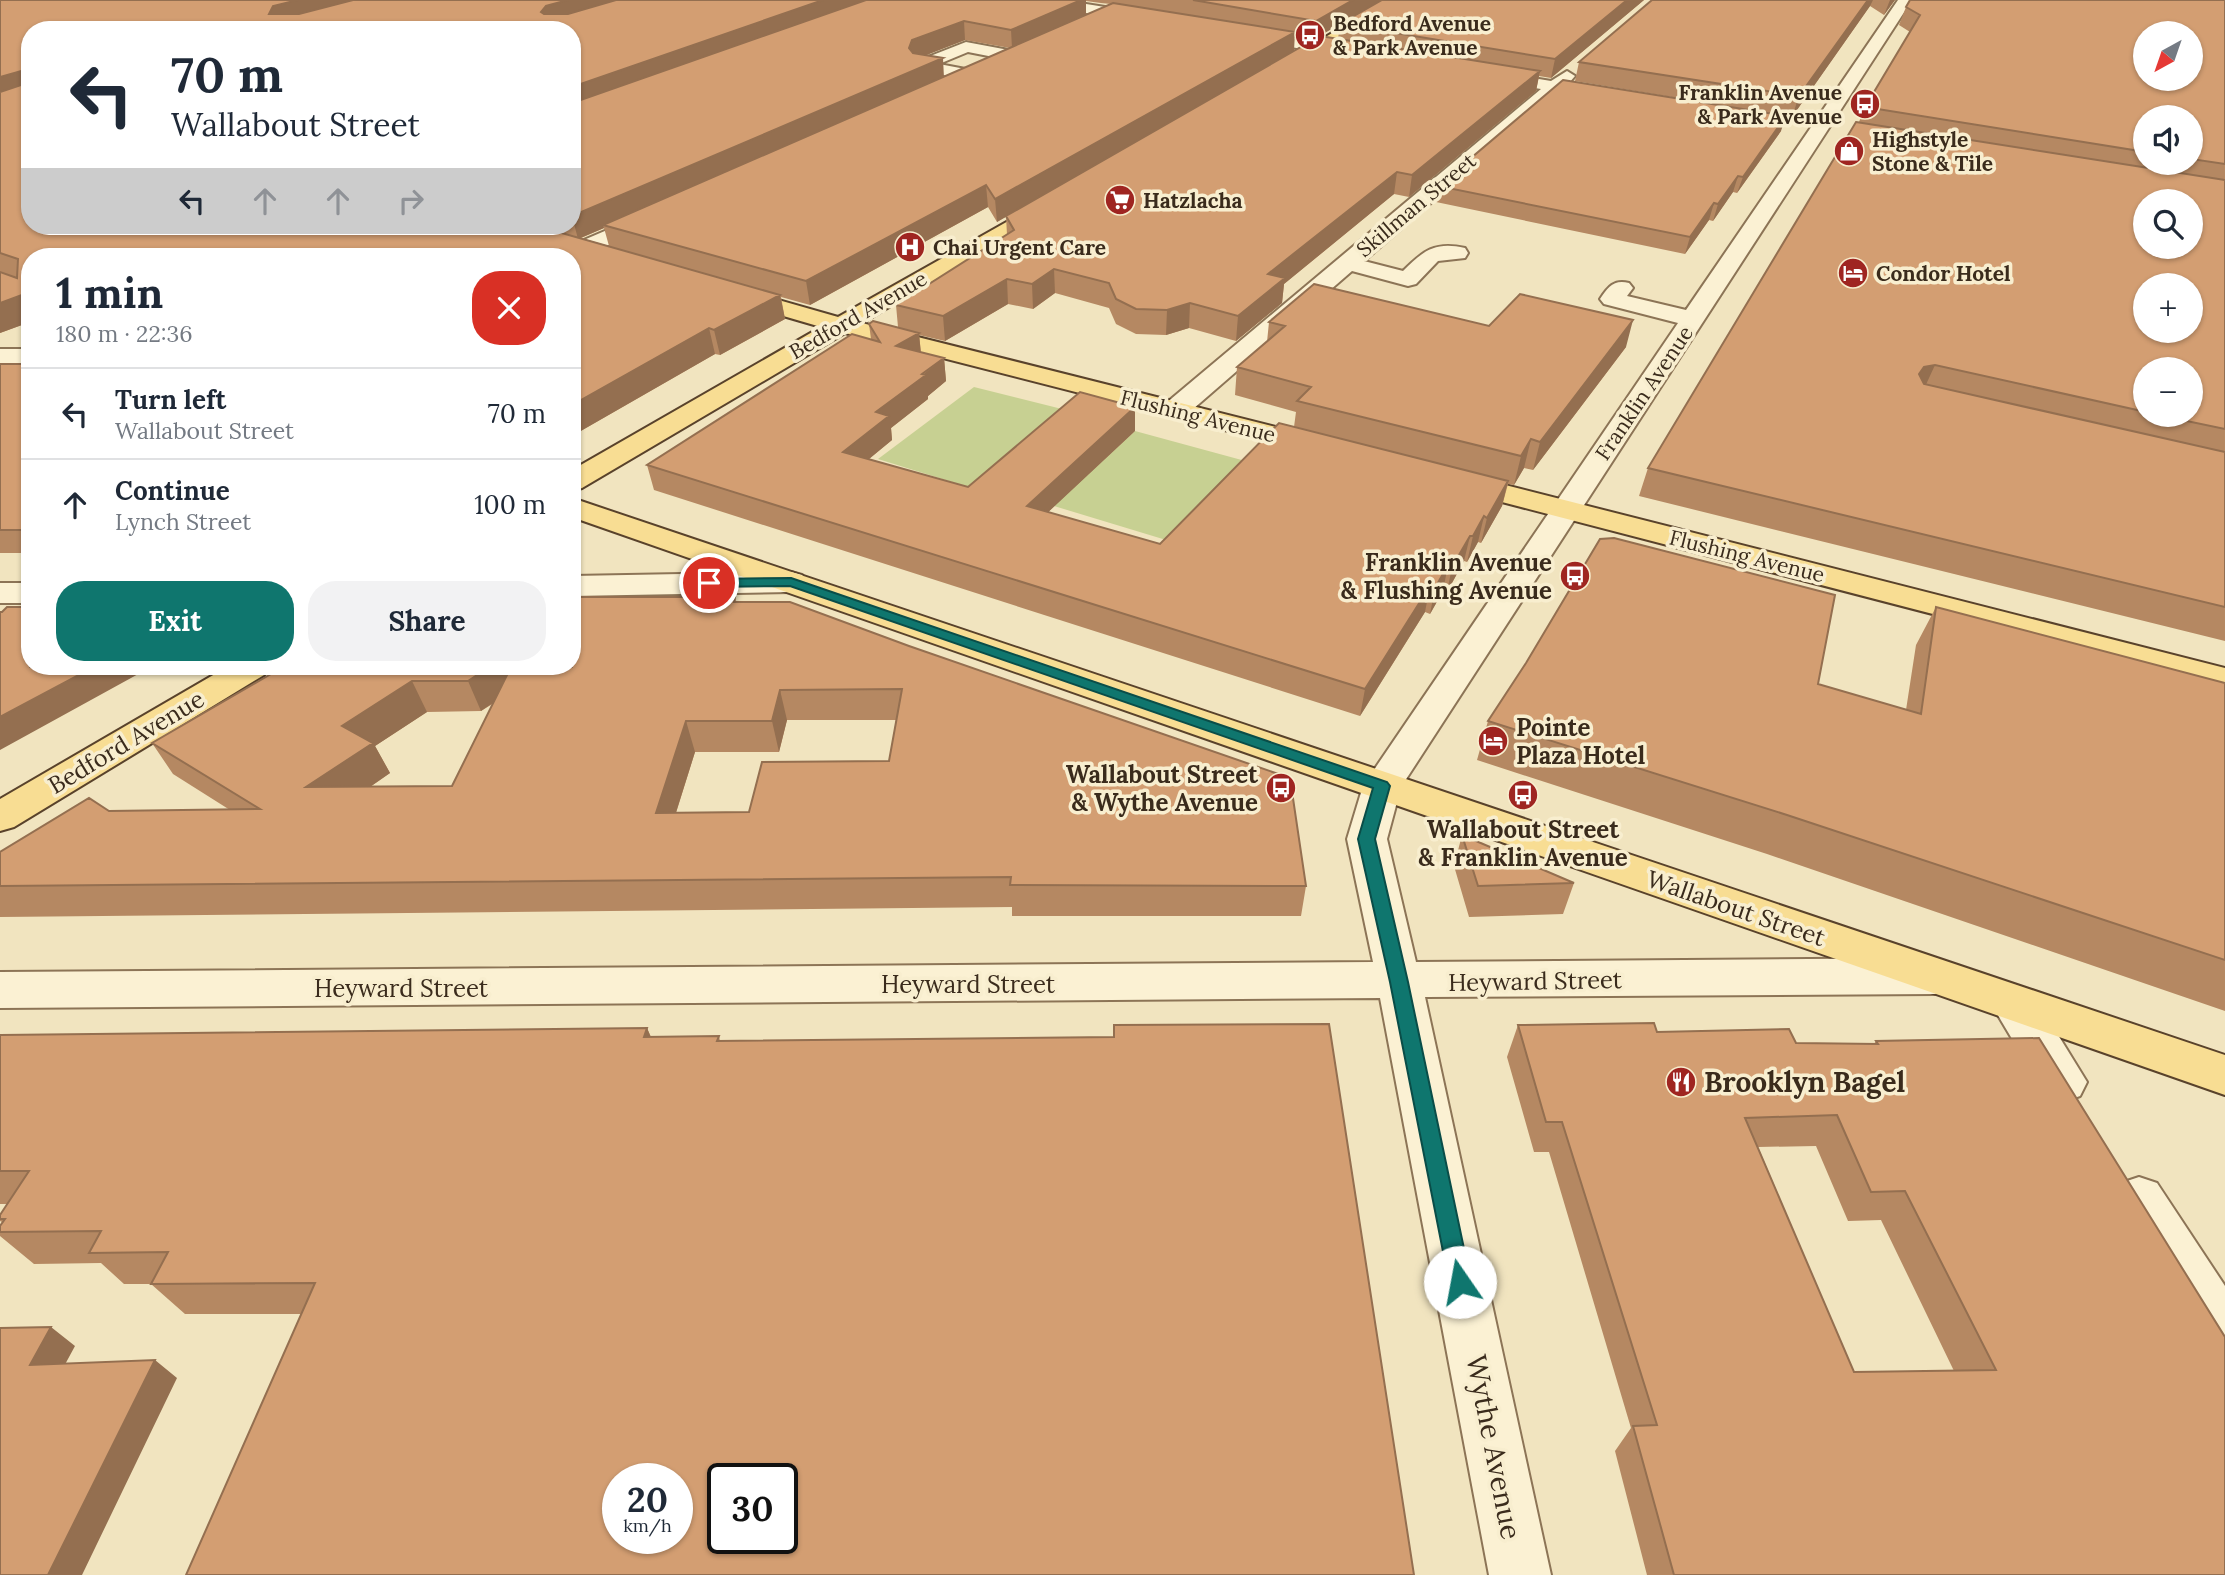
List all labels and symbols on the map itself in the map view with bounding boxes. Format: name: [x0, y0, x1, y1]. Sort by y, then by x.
place label: Bedford Avenue & Park Avenue: [1333, 10, 1491, 61]
bus stop icon: Bedford Avenue & Park Avenue: [1293, 18, 1327, 52]
north arrow: [2133, 21, 2203, 91]
place label: Franklin Avenue & Park Avenue: [1678, 79, 1842, 130]
bus stop icon: Franklin Avenue & Park Avenue: [1848, 87, 1882, 121]
place label: Highstyle Stone & Tile: [1872, 126, 1993, 177]
shop icon: Highstyle Stone & Tile: [1832, 134, 1866, 168]
street label: Skillman Street: [1351, 147, 1482, 263]
supermarket icon: Hatzlacha: [1103, 183, 1137, 217]
place label: Hatzlacha: [1143, 187, 1243, 214]
hospital icon: Chai Urgent Care: [893, 230, 927, 264]
place label: Chai Urgent Care: [933, 234, 1106, 261]
hotel icon: Condor Hotel: [1836, 256, 1870, 290]
place label: Condor Hotel: [1876, 260, 2011, 287]
street label: Bedford Avenue: [784, 265, 932, 365]
street label: Franklin Avenue: [1589, 321, 1699, 465]
street label: Flushing Avenue: [1118, 384, 1278, 448]
street label: Flushing Avenue: [1667, 524, 1827, 588]
place label: Franklin Avenue & Flushing Avenue: [1341, 547, 1552, 606]
pin: [679, 553, 739, 613]
bus stop icon: Franklin Avenue & Flushing Avenue: [1558, 559, 1592, 593]
street label: Bedford Avenue: [42, 683, 210, 801]
place label: Pointe Plaza Hotel: [1516, 712, 1645, 771]
hotel icon: Pointe Plaza Hotel: [1476, 724, 1510, 758]
place label: Wallabout Street & Wythe Avenue: [1066, 759, 1259, 818]
bus stop icon: Wallabout Street & Wythe Avenue: [1264, 771, 1298, 805]
bus stop icon: Wallabout Street & Franklin Avenue: [1506, 778, 1540, 812]
place label: Wallabout Street & Franklin Avenue: [1418, 814, 1628, 873]
street label: Wallabout Street: [1643, 863, 1830, 953]
street label: Heyward Street: [1448, 964, 1623, 998]
street label: Heyward Street: [881, 969, 1056, 1000]
street label: Heyward Street: [314, 973, 489, 1004]
place label: Brooklyn Bagel: [1704, 1064, 1905, 1100]
restaurant icon: Brooklyn Bagel: [1664, 1065, 1698, 1099]
position arrow: [1423, 1245, 1497, 1319]
street label: Wythe Avenue: [1458, 1352, 1530, 1542]
speed limit sign: 30: [707, 1463, 798, 1554]

